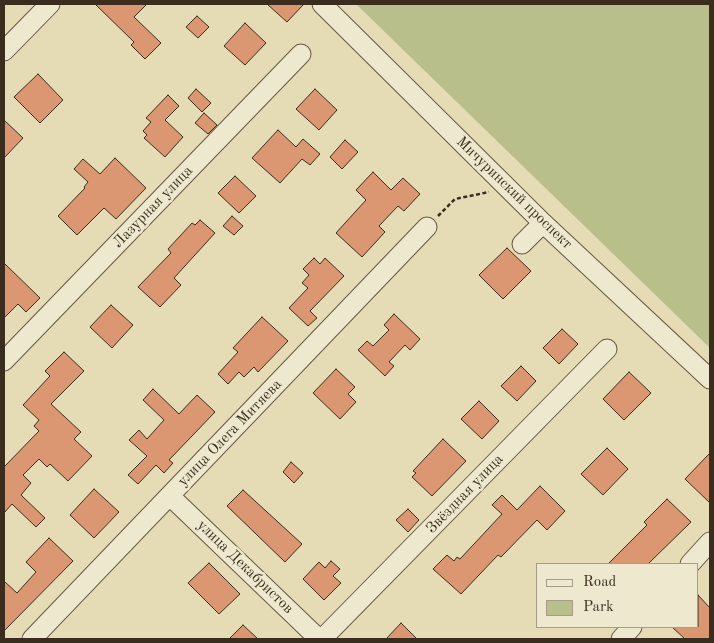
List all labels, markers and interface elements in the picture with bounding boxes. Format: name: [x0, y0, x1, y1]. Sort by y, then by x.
street label: Мичуринский проспект: [452, 133, 576, 253]
street label: Лазурная улица: [109, 162, 197, 252]
street label: улица Олега Митяева: [174, 376, 286, 490]
street label: Звёздная улица: [423, 451, 507, 537]
street label: улица Декабристов: [193, 516, 297, 618]
legend: [536, 563, 699, 628]
text: Road: [583, 575, 616, 590]
text: Park: [583, 600, 614, 615]

